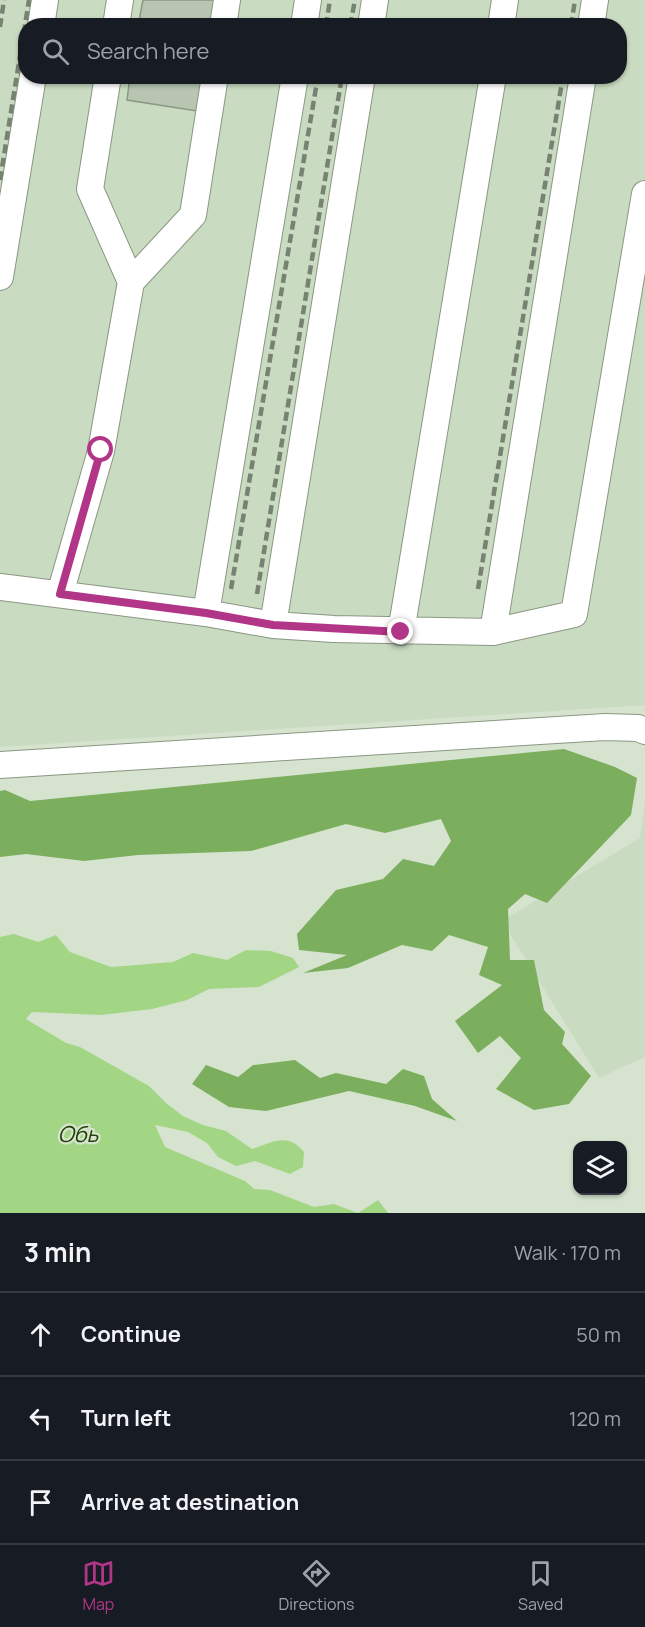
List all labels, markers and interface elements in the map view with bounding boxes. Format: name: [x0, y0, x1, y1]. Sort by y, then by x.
search box: [18, 18, 627, 84]
icon: search: [39, 35, 72, 68]
text: Search here: [87, 36, 209, 66]
route start: [87, 436, 113, 462]
route end: [387, 618, 413, 644]
water label: Обь: [58, 1119, 99, 1149]
map controls: [573, 1141, 627, 1195]
button: layers: [573, 1141, 627, 1195]
text: 3 min: [24, 1234, 91, 1270]
text: Walk · 170 m: [514, 1239, 621, 1266]
icon: ahead: [24, 1318, 57, 1351]
text: Continue: [81, 1319, 181, 1349]
text: 50 m: [576, 1321, 621, 1348]
icon: left: [24, 1402, 57, 1435]
text: Turn left: [81, 1403, 171, 1433]
text: 120 m: [569, 1405, 621, 1432]
icon: arrive: [24, 1486, 57, 1519]
text: Arrive at destination: [81, 1487, 299, 1517]
tab: Map: [82, 1557, 115, 1615]
tab: Directions: [279, 1557, 354, 1615]
tab: Saved: [518, 1557, 563, 1615]

